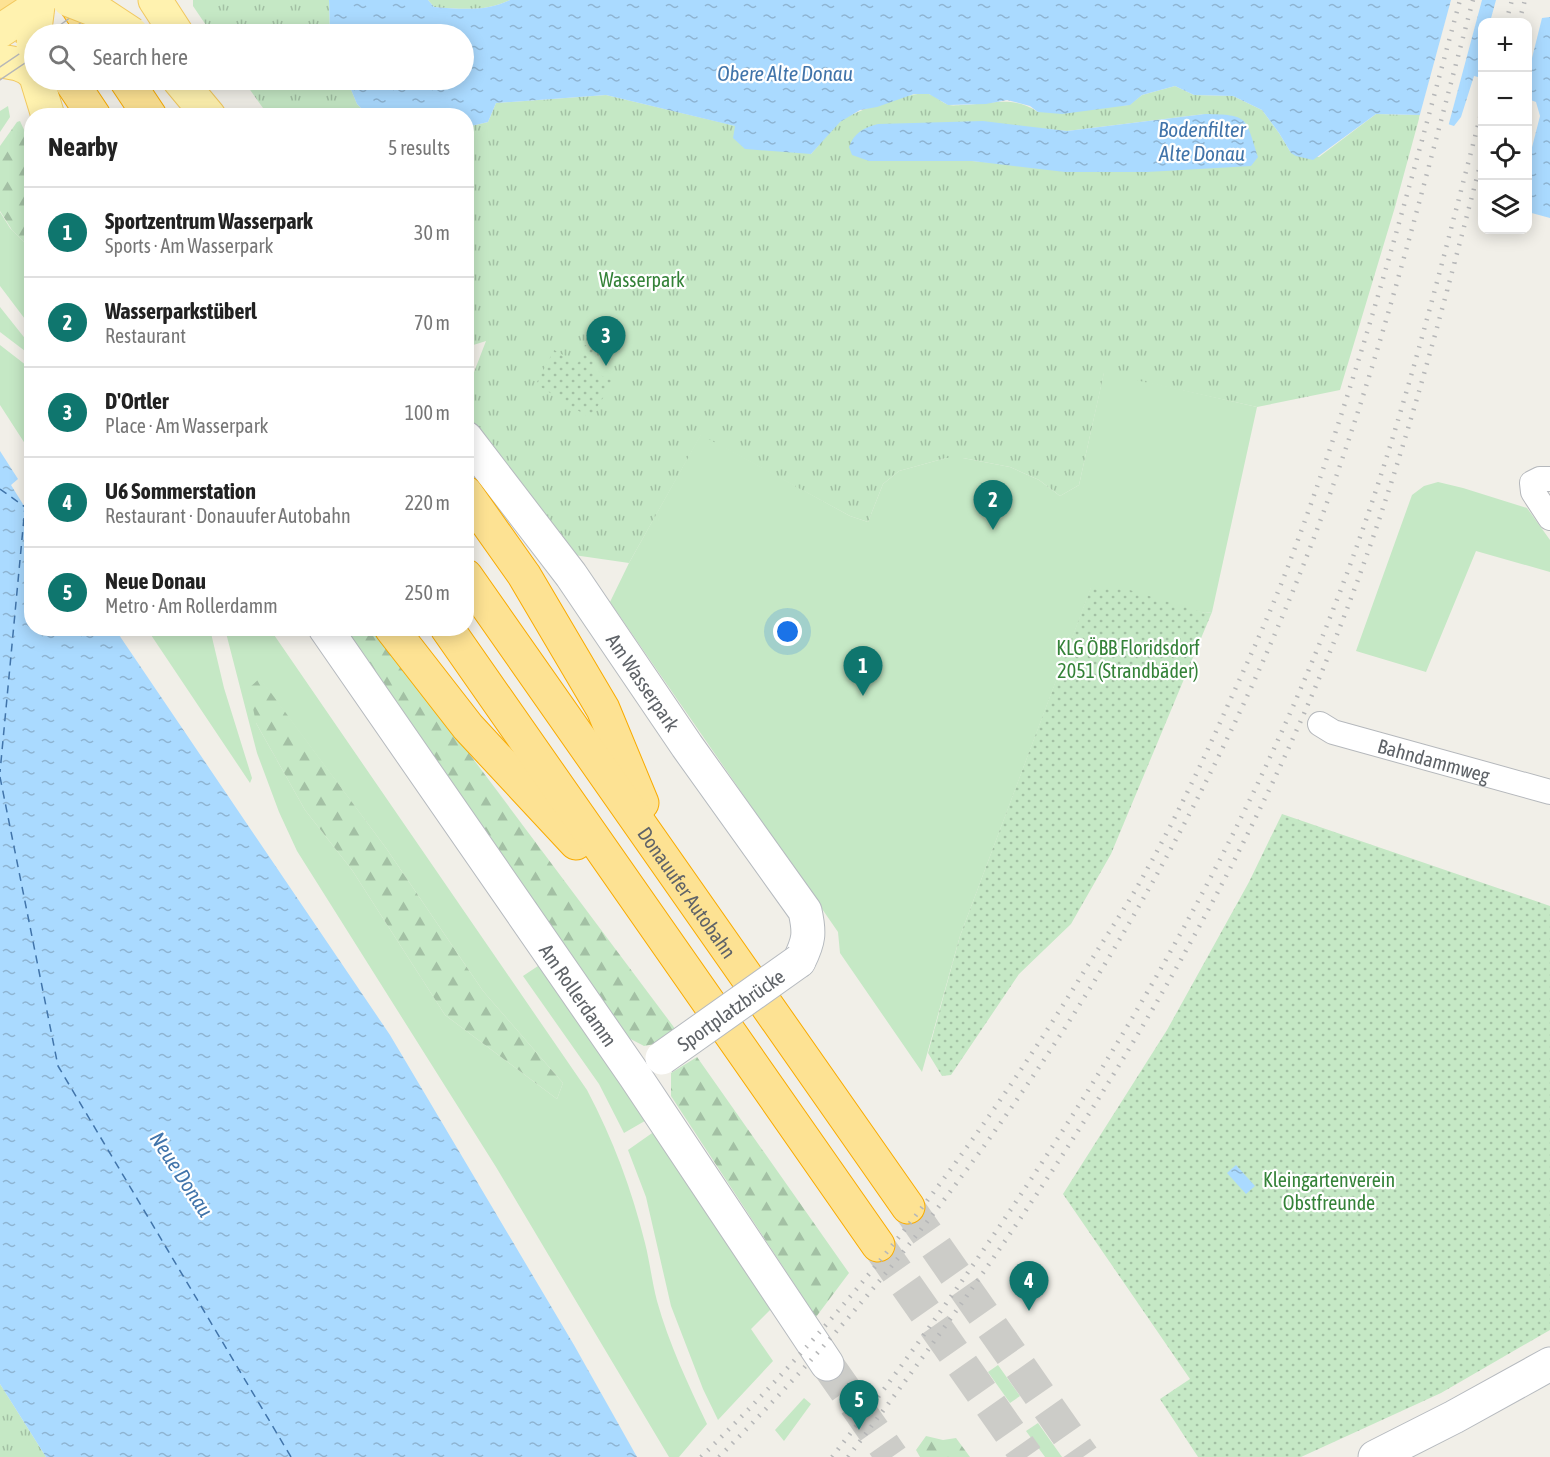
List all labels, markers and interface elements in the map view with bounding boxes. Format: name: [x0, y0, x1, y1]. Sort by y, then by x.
map controls: [1478, 18, 1532, 234]
button: +: [1478, 18, 1532, 72]
search box: [24, 24, 474, 90]
icon: search: [45, 41, 78, 74]
text: Search here: [93, 44, 188, 70]
water label: Obere Alte Donau: [717, 61, 853, 85]
button: −: [1478, 72, 1532, 126]
water label: Bodenfilter Alte Donau: [1158, 117, 1246, 165]
button: locate: [1478, 126, 1532, 180]
text: Nearby: [48, 132, 118, 162]
text: 5 results: [388, 136, 450, 159]
button: layers: [1478, 180, 1532, 234]
text: Sportzentrum Wasserpark: [105, 208, 313, 234]
text: 1: [63, 221, 72, 244]
text: 30 m: [414, 221, 450, 244]
text: Sports · Am Wasserpark: [105, 234, 273, 257]
park label: Wasserpark: [599, 268, 685, 291]
text: Wasserparkstüberl: [105, 298, 257, 324]
text: 2: [63, 311, 72, 334]
text: 70 m: [414, 311, 450, 334]
pin: 3: [586, 316, 626, 366]
text: Restaurant: [105, 324, 186, 347]
text: D'Ortler: [105, 388, 168, 414]
text: 3: [63, 401, 72, 424]
text: 100 m: [405, 401, 450, 424]
text: Place · Am Wasserpark: [105, 414, 268, 437]
text: U6 Sommerstation: [105, 478, 256, 504]
pin: 2: [974, 480, 1012, 530]
text: 4: [63, 491, 72, 514]
text: 220 m: [405, 491, 450, 514]
text: Restaurant · Donauufer Autobahn: [105, 504, 351, 527]
text: Neue Donau: [105, 568, 206, 594]
text: 5: [63, 581, 72, 604]
text: 250 m: [405, 581, 450, 604]
text: Metro · Am Rollerdamm: [105, 594, 278, 617]
your location: [773, 617, 802, 646]
street label: Am Wasserpark: [602, 629, 685, 735]
park label: KLG ÖBB Floridsdorf 2051 (Strandbäder): [1056, 636, 1200, 682]
pin: 1: [844, 646, 882, 696]
street label: Bahndammweg: [1375, 733, 1493, 786]
street label: Donauufer Autobahn: [634, 822, 741, 962]
street label: Am Rollerdamm: [535, 939, 622, 1050]
street label: Sportplatzbrücke: [673, 964, 789, 1055]
water label: Neue Donau: [146, 1127, 218, 1221]
park label: Kleingartenverein Obstfreunde: [1263, 1168, 1395, 1214]
pin: 4: [1010, 1262, 1048, 1311]
pin: 5: [840, 1380, 878, 1430]

